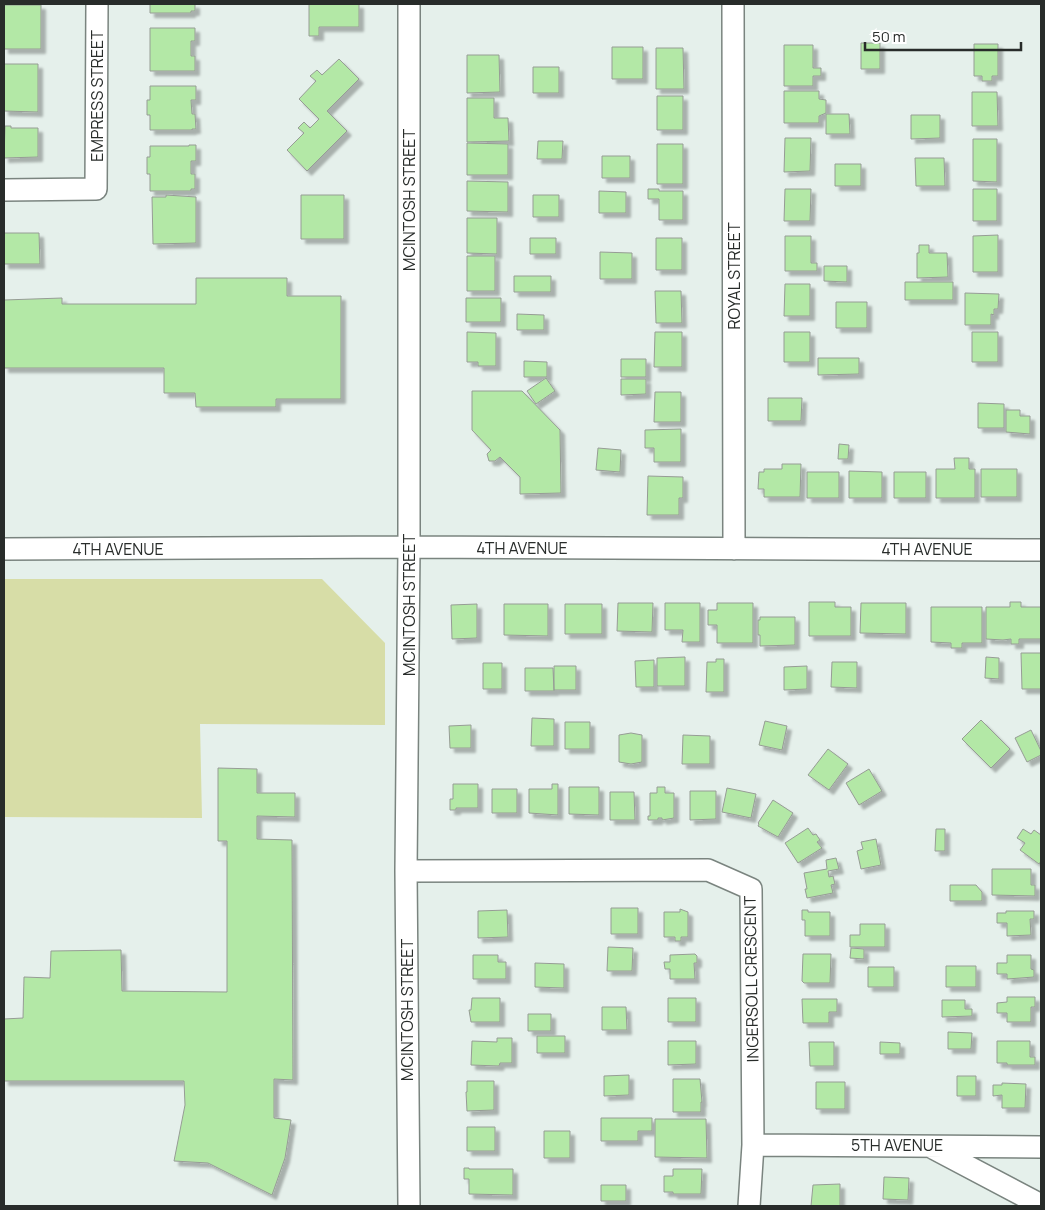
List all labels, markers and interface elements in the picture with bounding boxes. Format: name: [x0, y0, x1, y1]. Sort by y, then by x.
scale bar: [865, 20, 1021, 52]
text: 50 m: [872, 26, 906, 47]
street label: EMPRESS STREET: [86, 30, 108, 162]
street label: MCINTOSH STREET: [398, 129, 420, 271]
street label: ROYAL STREET: [723, 222, 745, 329]
street label: MCINTOSH STREET: [398, 534, 420, 676]
street label: 4TH AVENUE: [476, 537, 568, 559]
street label: 4TH AVENUE: [72, 538, 164, 560]
street label: 4TH AVENUE: [881, 538, 973, 560]
street label: INGERSOLL CRESCENT: [739, 895, 763, 1062]
street label: MCINTOSH STREET: [396, 939, 418, 1081]
street label: 5TH AVENUE: [851, 1134, 943, 1156]

